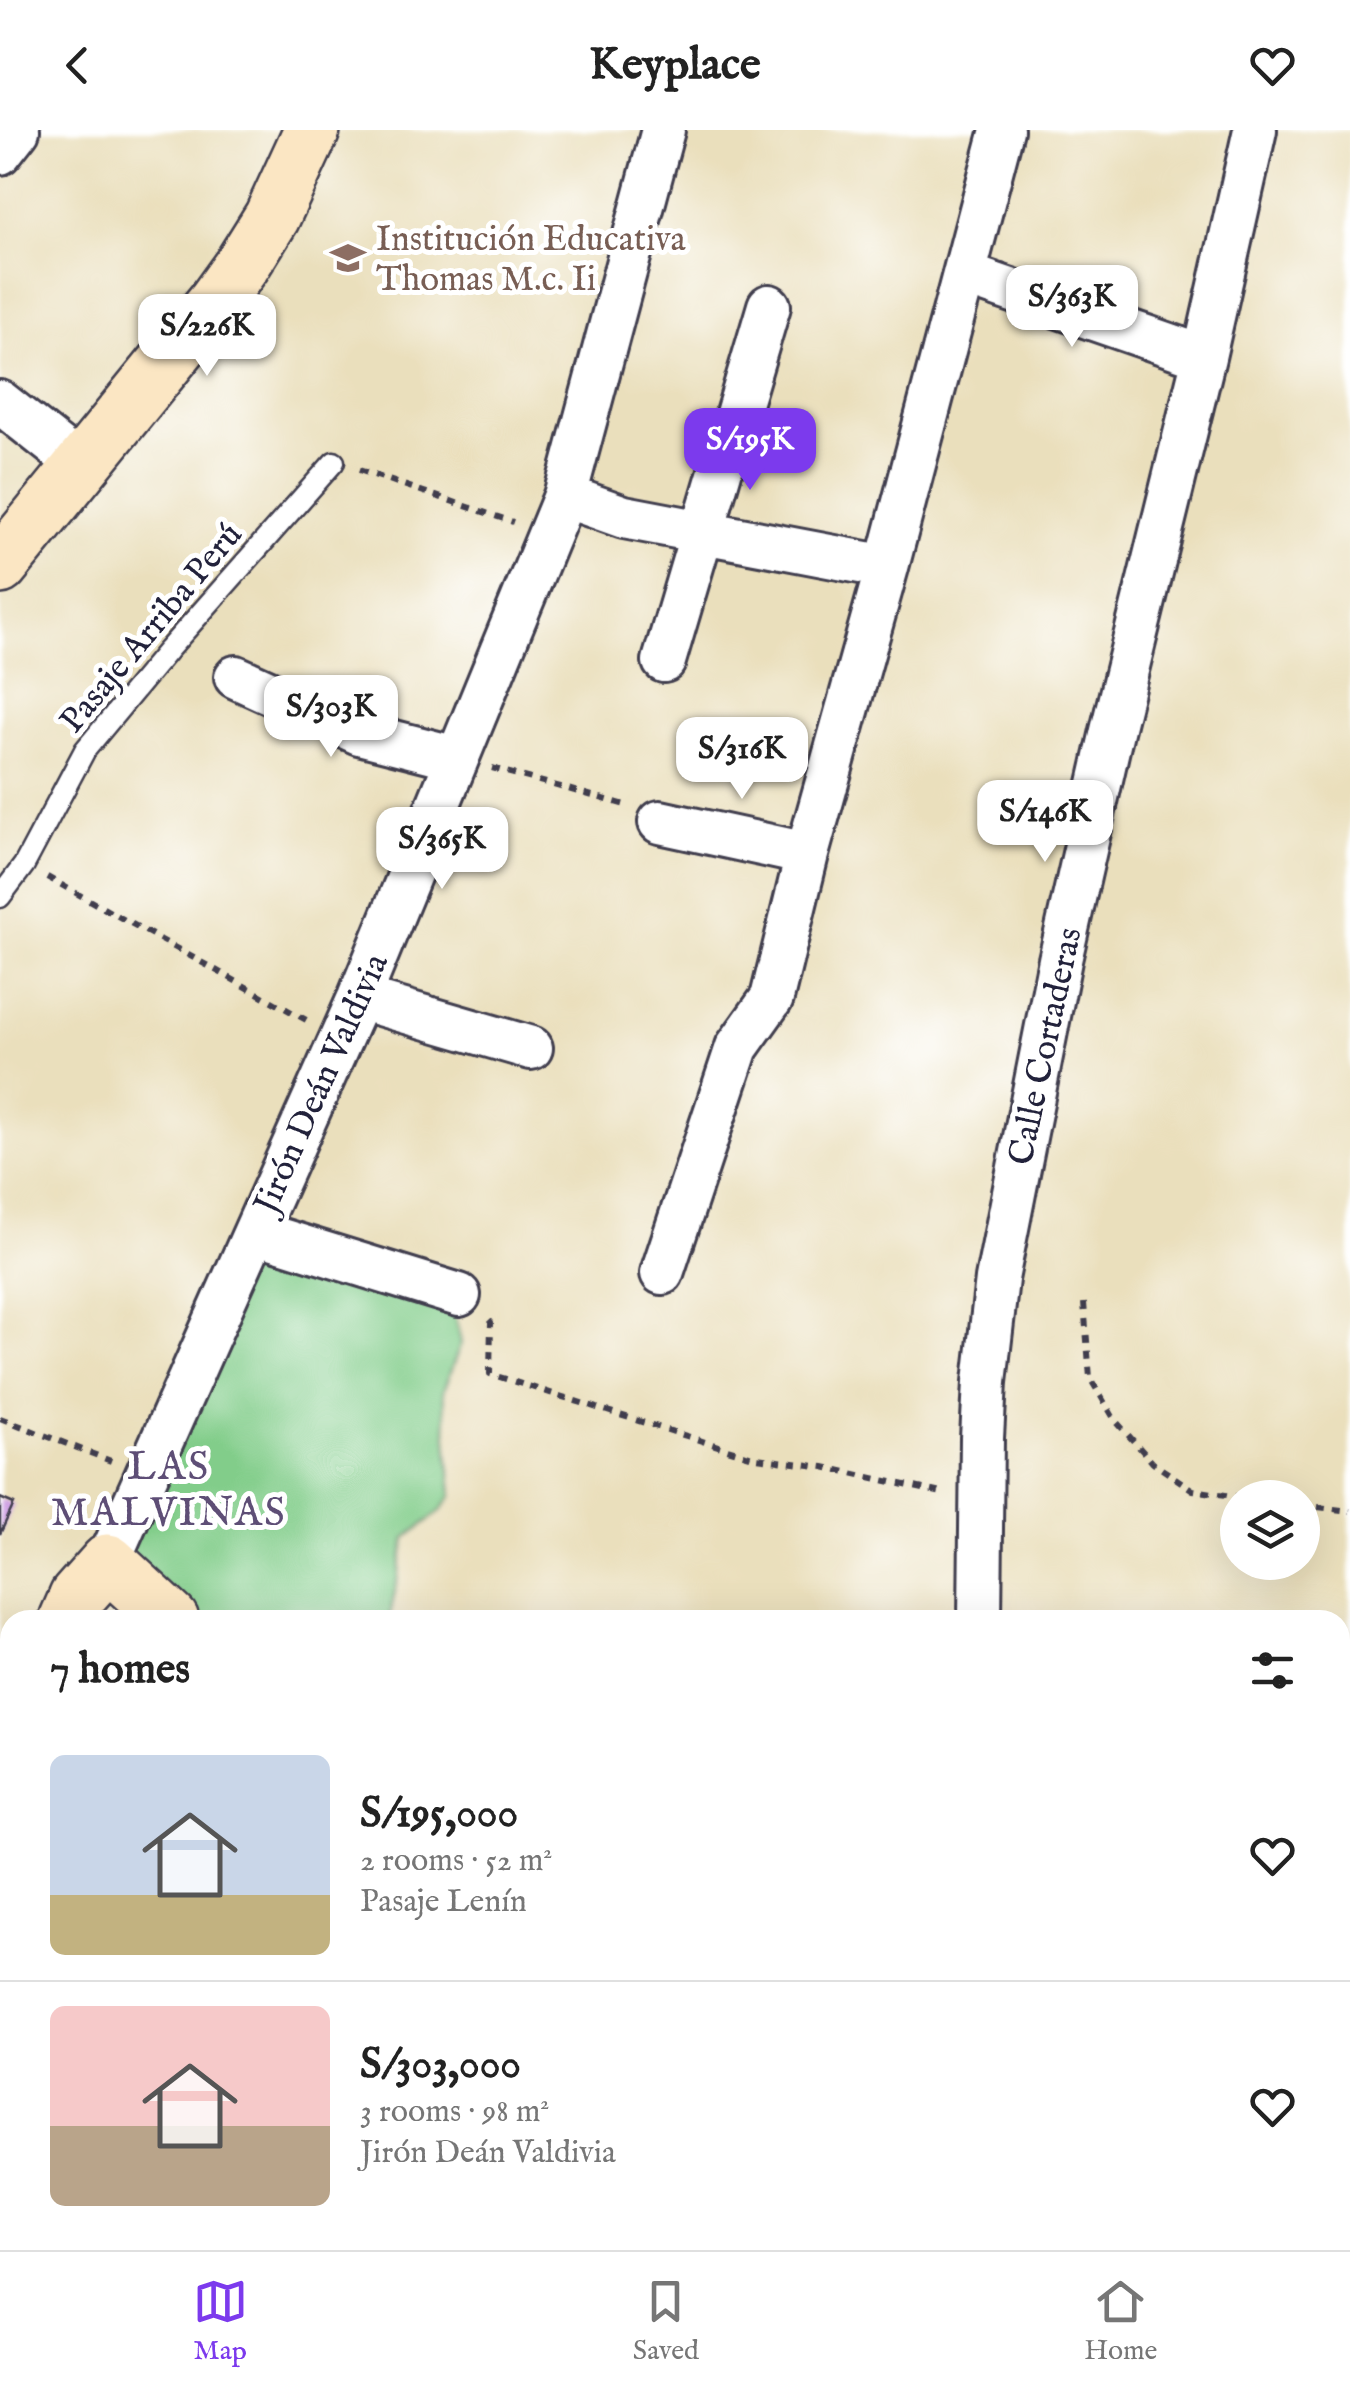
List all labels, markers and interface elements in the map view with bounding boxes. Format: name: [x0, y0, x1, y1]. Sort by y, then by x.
text: Keyplace: [589, 37, 761, 94]
icon: back: [50, 38, 105, 93]
icon: heart: [1245, 38, 1300, 93]
place label: Institución Educativa Thomas M.c. Ii: [376, 218, 686, 303]
school or university icon: Institución Educativa Thomas M.c. Ii: [329, 239, 367, 277]
pin: S/363K: [991, 265, 1153, 350]
text: S/363K: [1028, 277, 1116, 318]
pin: S/226K: [126, 294, 288, 379]
text: S/226K: [160, 306, 254, 347]
pin: S/195K: [669, 408, 831, 493]
text: S/195K: [706, 420, 794, 461]
street label: Pasaje Arriba Perú: [51, 514, 253, 743]
pin: S/303K: [250, 675, 412, 760]
text: S/303K: [286, 687, 376, 728]
pin: S/316K: [661, 717, 823, 802]
text: S/316K: [698, 729, 786, 770]
pin: S/146K: [964, 780, 1126, 865]
text: S/146K: [999, 792, 1091, 833]
pin: S/365K: [361, 807, 523, 892]
text: S/365K: [398, 819, 486, 860]
street label: Calle Cortaderas: [999, 924, 1094, 1169]
street label: Jirón Deán Valdivia: [243, 946, 400, 1225]
district label: LAS MALVINAS: [51, 1443, 287, 1540]
map controls: [1220, 1480, 1320, 1580]
button: layers: [1220, 1480, 1320, 1580]
icon: filters: [1245, 1643, 1300, 1698]
text: 7 homes: [50, 1644, 190, 1697]
text: S/195,000: [360, 1788, 518, 1841]
icon: home: [130, 1795, 250, 1915]
icon: heart: [1245, 1828, 1300, 1883]
text: 2 rooms · 52 m²: [360, 1841, 552, 1882]
text: Pasaje Lenín: [360, 1882, 527, 1923]
text: S/303,000: [360, 2039, 521, 2092]
icon: home: [130, 2046, 250, 2166]
icon: heart: [1245, 2079, 1300, 2134]
text: 3 rooms · 98 m²: [360, 2092, 549, 2133]
text: Jirón Deán Valdivia: [360, 2133, 616, 2174]
tab: Map: [193, 2274, 248, 2369]
tab: Saved: [633, 2274, 699, 2369]
tab: Home: [1084, 2274, 1157, 2369]

